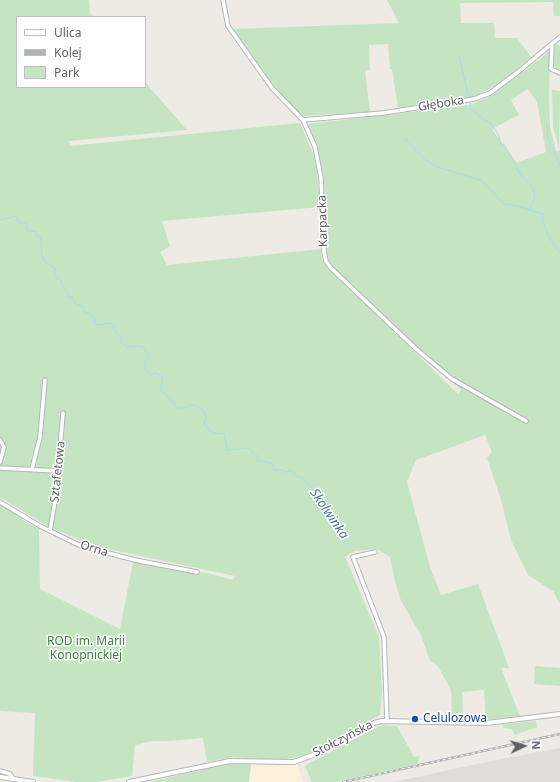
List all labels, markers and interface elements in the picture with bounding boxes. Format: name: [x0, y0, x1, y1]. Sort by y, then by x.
legend: [16, 16, 146, 88]
text: Ulica: [54, 24, 81, 41]
text: Kolej: [54, 44, 82, 61]
text: Park: [54, 64, 79, 81]
street label: Głęboka: [417, 93, 465, 115]
street label: Karpacka: [315, 195, 331, 247]
street label: Sztafetowa: [48, 441, 68, 503]
water label: Skolwinka: [306, 486, 352, 542]
street label: Orna: [78, 538, 110, 560]
park label: ROD im. Marii Konopnickiej: [47, 635, 125, 663]
place label: Celulozowa: [423, 712, 487, 726]
marker: Celulozowa: [410, 714, 420, 724]
street label: Stołczyńska: [311, 718, 375, 760]
north arrow: [504, 726, 544, 766]
text: N: [529, 740, 544, 750]

